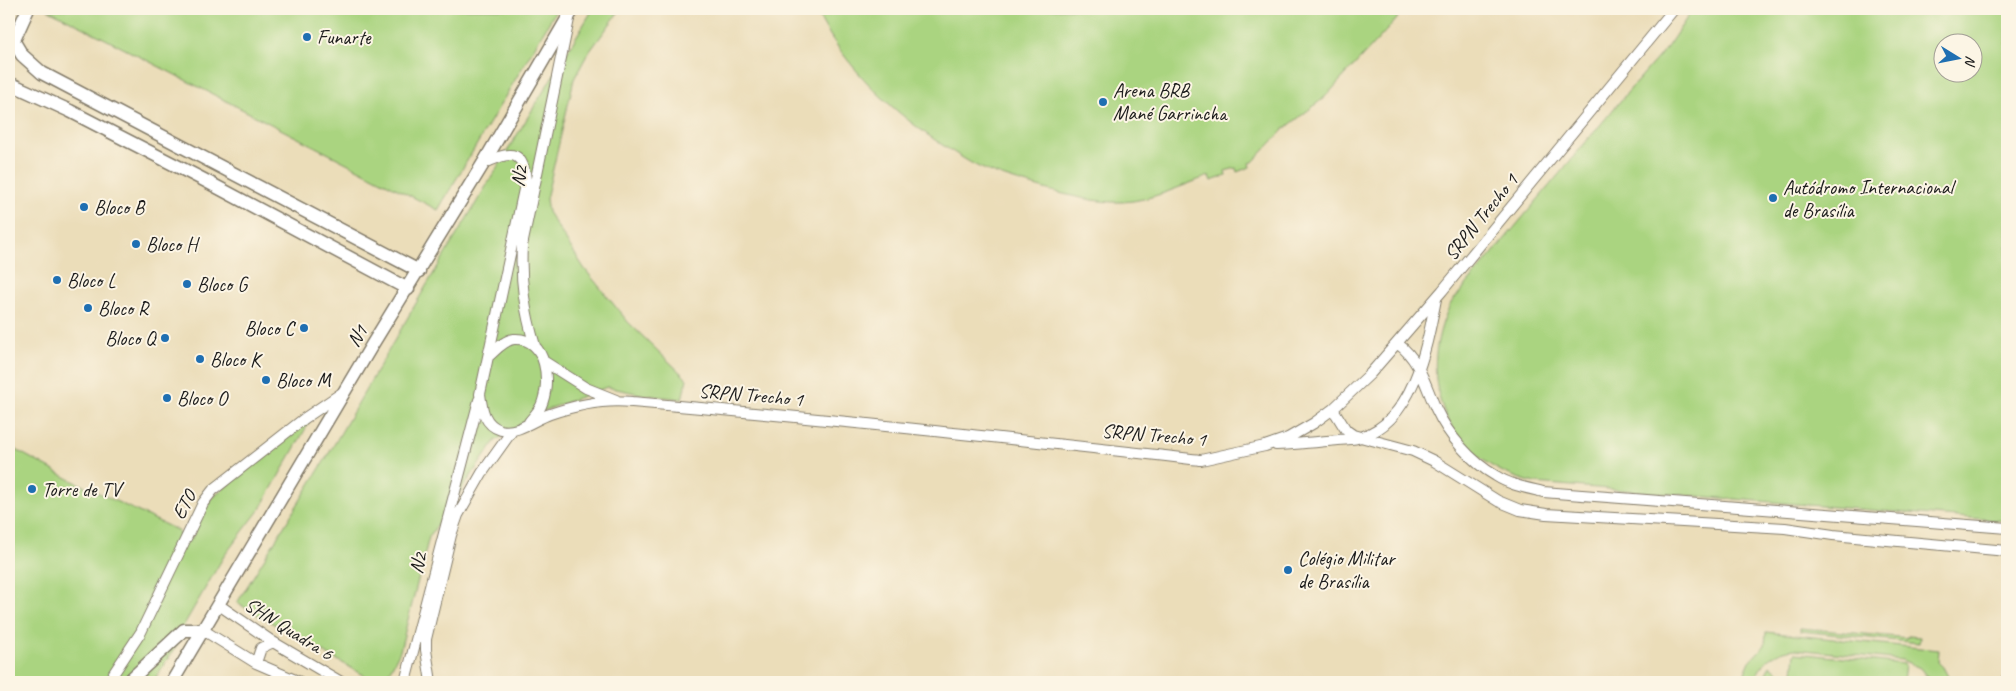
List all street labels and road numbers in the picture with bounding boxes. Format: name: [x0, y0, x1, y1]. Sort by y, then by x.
street label: N2: [505, 161, 534, 189]
street label: SRPN Trecho 1: [1438, 168, 1524, 266]
street label: N1: [341, 320, 374, 352]
street label: SRPN Trecho 1: [698, 378, 805, 412]
street label: SRPN Trecho 1: [1101, 418, 1208, 452]
street label: ETO: [166, 484, 203, 524]
street label: N2: [403, 548, 433, 576]
street label: SHN Quadra 6: [240, 592, 339, 667]

